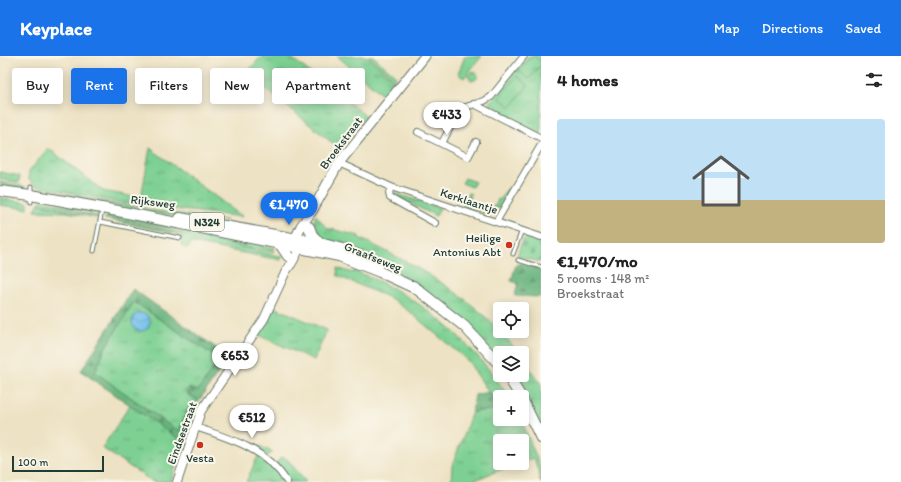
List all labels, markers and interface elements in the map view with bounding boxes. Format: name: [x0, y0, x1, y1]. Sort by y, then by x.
text: Keyplace: [20, 17, 92, 40]
text: Map: [714, 20, 740, 37]
text: Directions: [762, 20, 823, 37]
text: Saved: [845, 20, 881, 37]
chip: Buy: [12, 68, 63, 104]
chip: Rent: [71, 68, 127, 104]
chip: Filters: [135, 68, 202, 104]
chip: New: [210, 68, 264, 104]
chip: Apartment: [272, 68, 365, 104]
icon: filters: [863, 69, 885, 91]
text: 4 homes: [557, 70, 618, 90]
pin: €433: [423, 102, 471, 136]
text: €433: [432, 107, 462, 122]
street label: Broekstraat: [317, 114, 366, 172]
icon: home: [685, 145, 757, 217]
street label: Kerklaantje: [438, 185, 500, 217]
street label: Rijksweg: [130, 192, 177, 212]
pin: €1,470: [256, 192, 322, 226]
text: €1,470: [270, 197, 308, 212]
road number: N324: [190, 213, 224, 231]
place label: Heilige Antonius Abt: [433, 231, 501, 259]
street label: Graafseweg: [342, 239, 405, 275]
marker: Heilige Antonius Abt: [504, 240, 514, 250]
text: €1,470/mo: [557, 251, 638, 271]
text: 5 rooms · 148 m²: [557, 271, 649, 286]
text: Broekstraat: [557, 286, 624, 301]
map controls: [493, 302, 529, 470]
button: locate: [493, 302, 529, 338]
pin: €653: [211, 343, 259, 377]
button: layers: [493, 346, 529, 382]
text: €653: [221, 348, 249, 363]
button: +: [493, 390, 529, 426]
street label: Eindsestraat: [164, 399, 200, 466]
pin: €512: [228, 405, 276, 439]
text: €512: [238, 410, 266, 425]
button: −: [493, 434, 529, 470]
marker: Vesta: [195, 440, 205, 450]
place label: Vesta: [186, 451, 214, 465]
scale bar: [12, 454, 104, 473]
text: 100 m: [18, 456, 48, 469]

